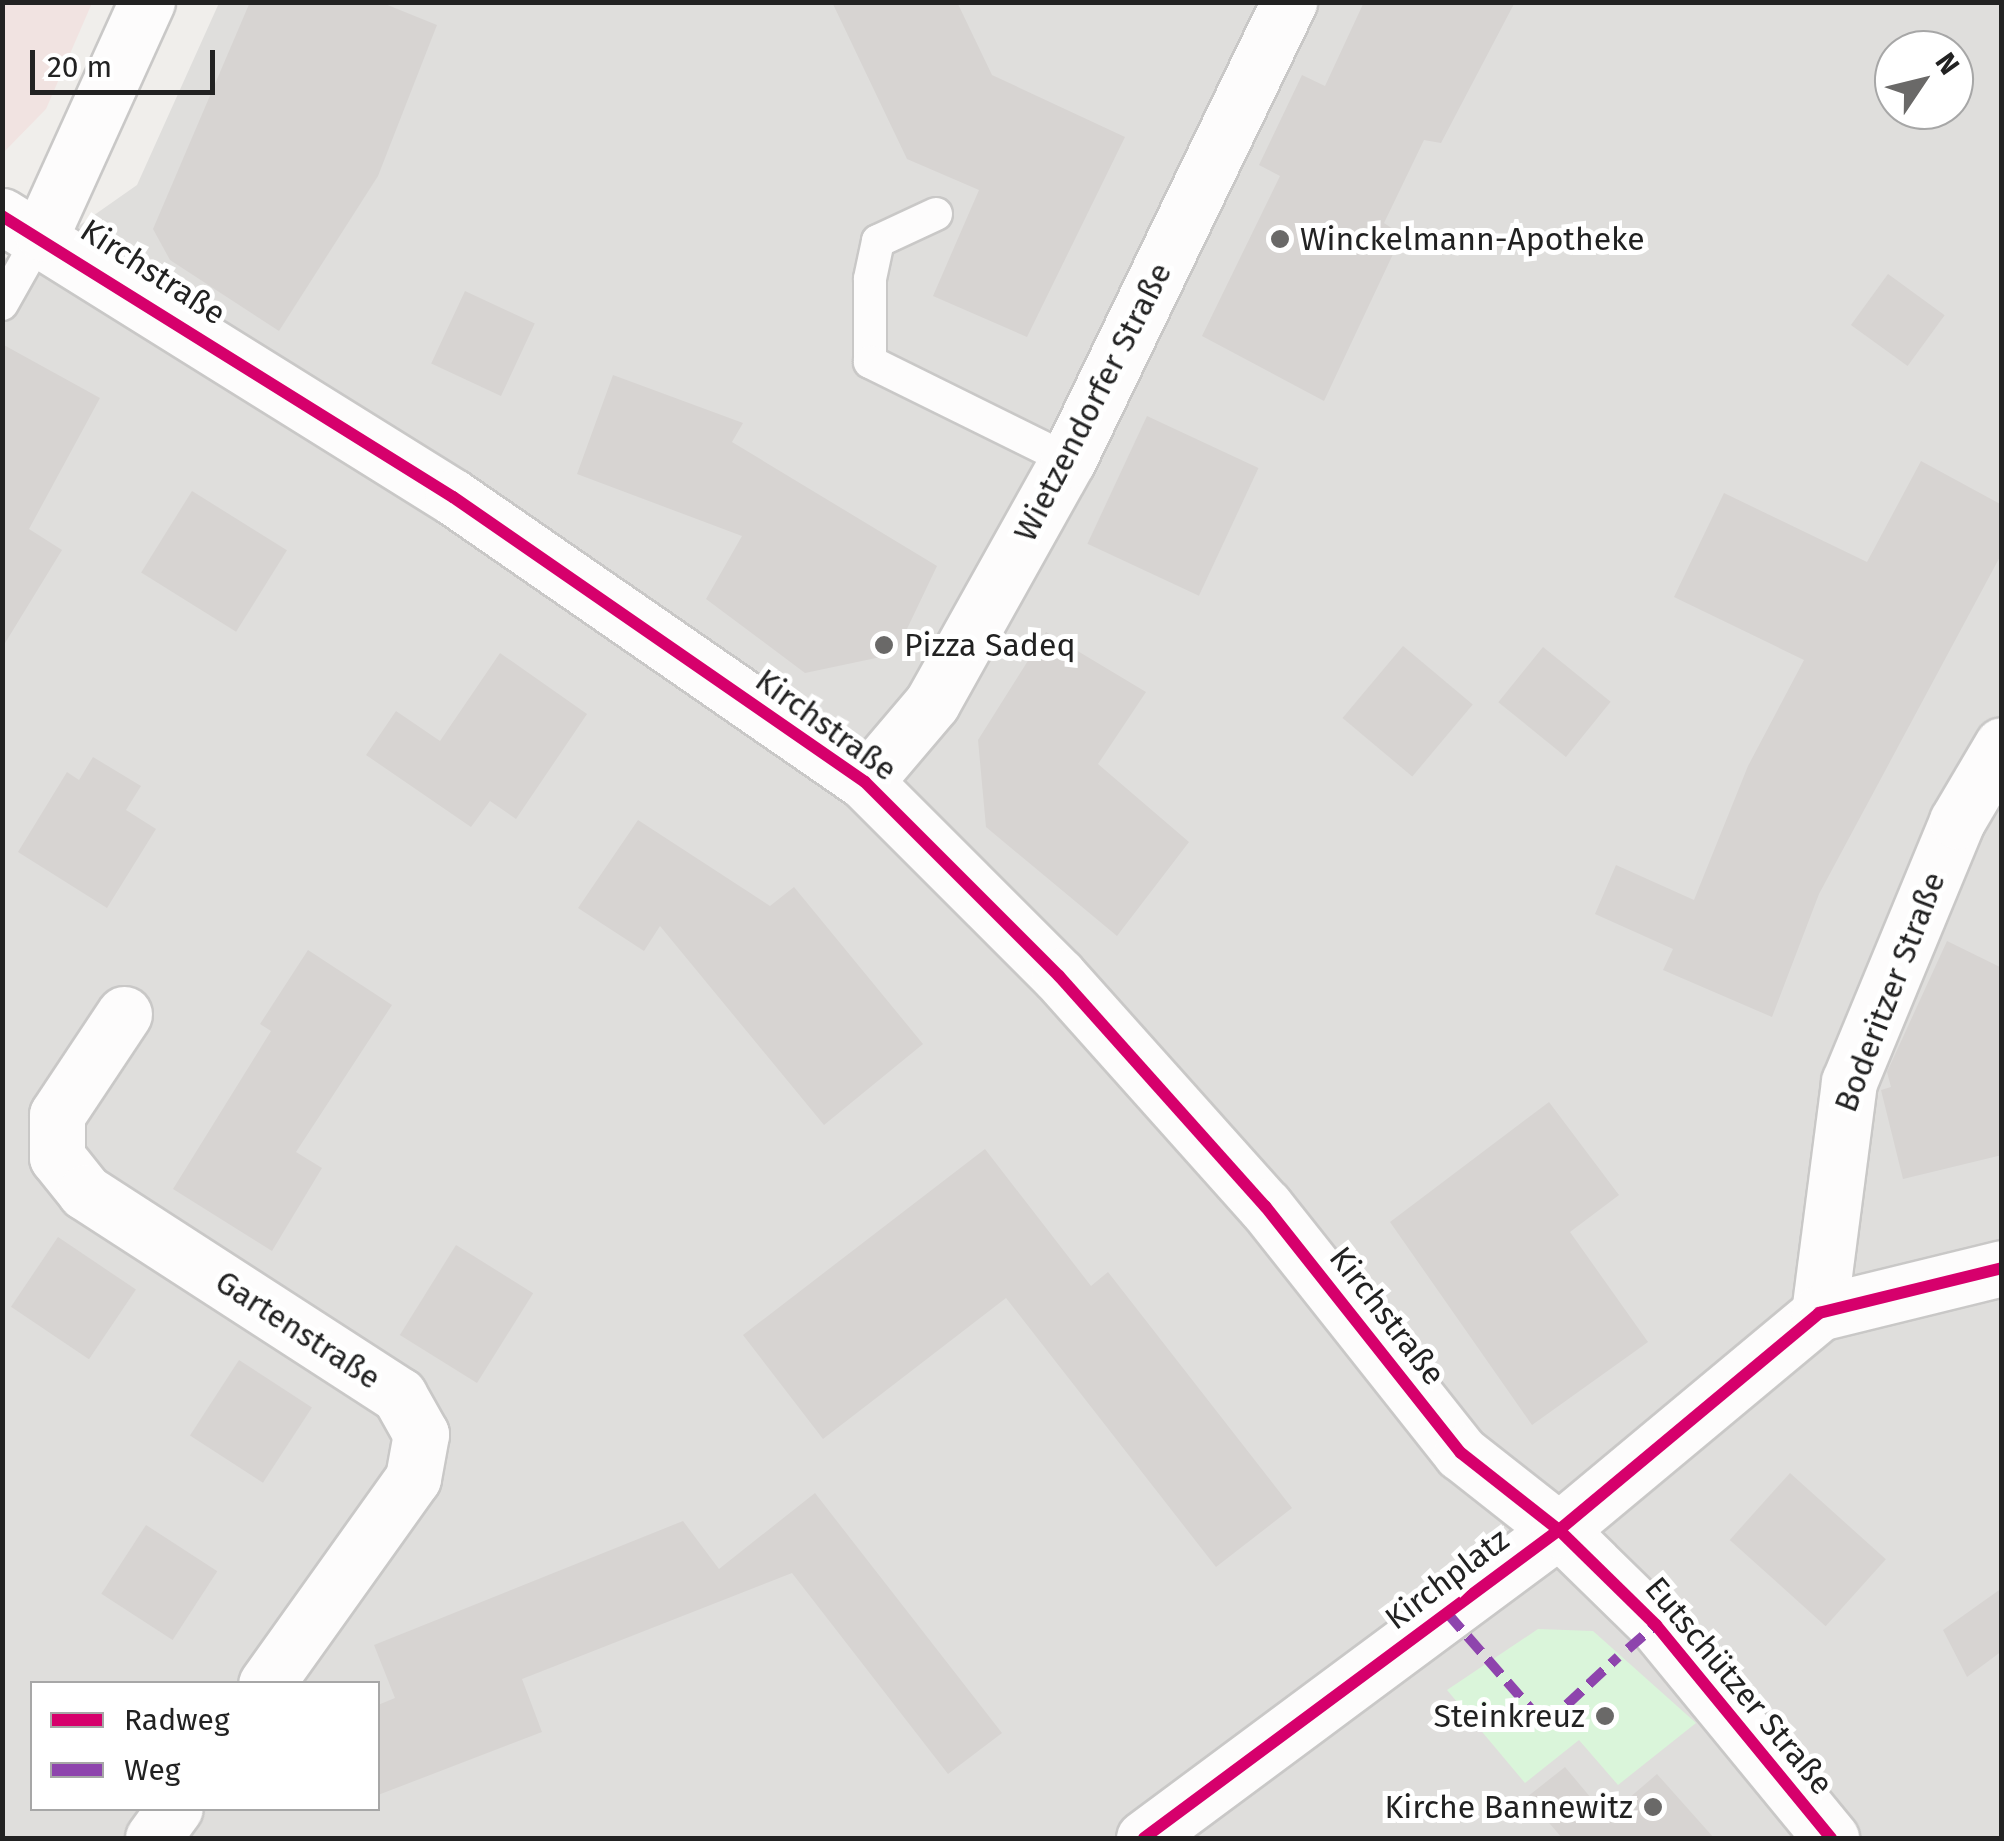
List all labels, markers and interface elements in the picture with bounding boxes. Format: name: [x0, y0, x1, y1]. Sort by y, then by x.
scale bar: [35, 30, 220, 92]
north arrow: [1874, 30, 1974, 130]
text: N: [1928, 47, 1966, 81]
text: 20 m: [47, 49, 112, 85]
street label: Kirchstraße: [73, 211, 233, 333]
place label: Winckelmann-Apotheke: [1300, 220, 1645, 258]
marker: Winckelmann-Apotheke: [1269, 228, 1291, 250]
street label: Wietzendorfer Straße: [1006, 256, 1180, 548]
place label: Pizza Sadeq: [904, 626, 1076, 664]
marker: Pizza Sadeq: [873, 634, 895, 656]
street label: Kirchstraße: [748, 661, 904, 789]
street label: Boderitzer Straße: [1827, 867, 1953, 1117]
street label: Kirchstraße: [1321, 1239, 1453, 1393]
street label: Gartenstraße: [208, 1262, 388, 1398]
street label: Kirchplatz: [1378, 1520, 1516, 1638]
street label: Eutschützer Straße: [1637, 1569, 1841, 1803]
legend: [30, 1681, 380, 1811]
place label: Steinkreuz: [1433, 1697, 1585, 1735]
text: Radweg: [124, 1702, 230, 1738]
marker: Steinkreuz: [1594, 1705, 1616, 1727]
text: Weg: [124, 1752, 180, 1788]
place label: Kirche Bannewitz: [1384, 1788, 1633, 1826]
marker: Kirche Bannewitz: [1642, 1796, 1664, 1818]

